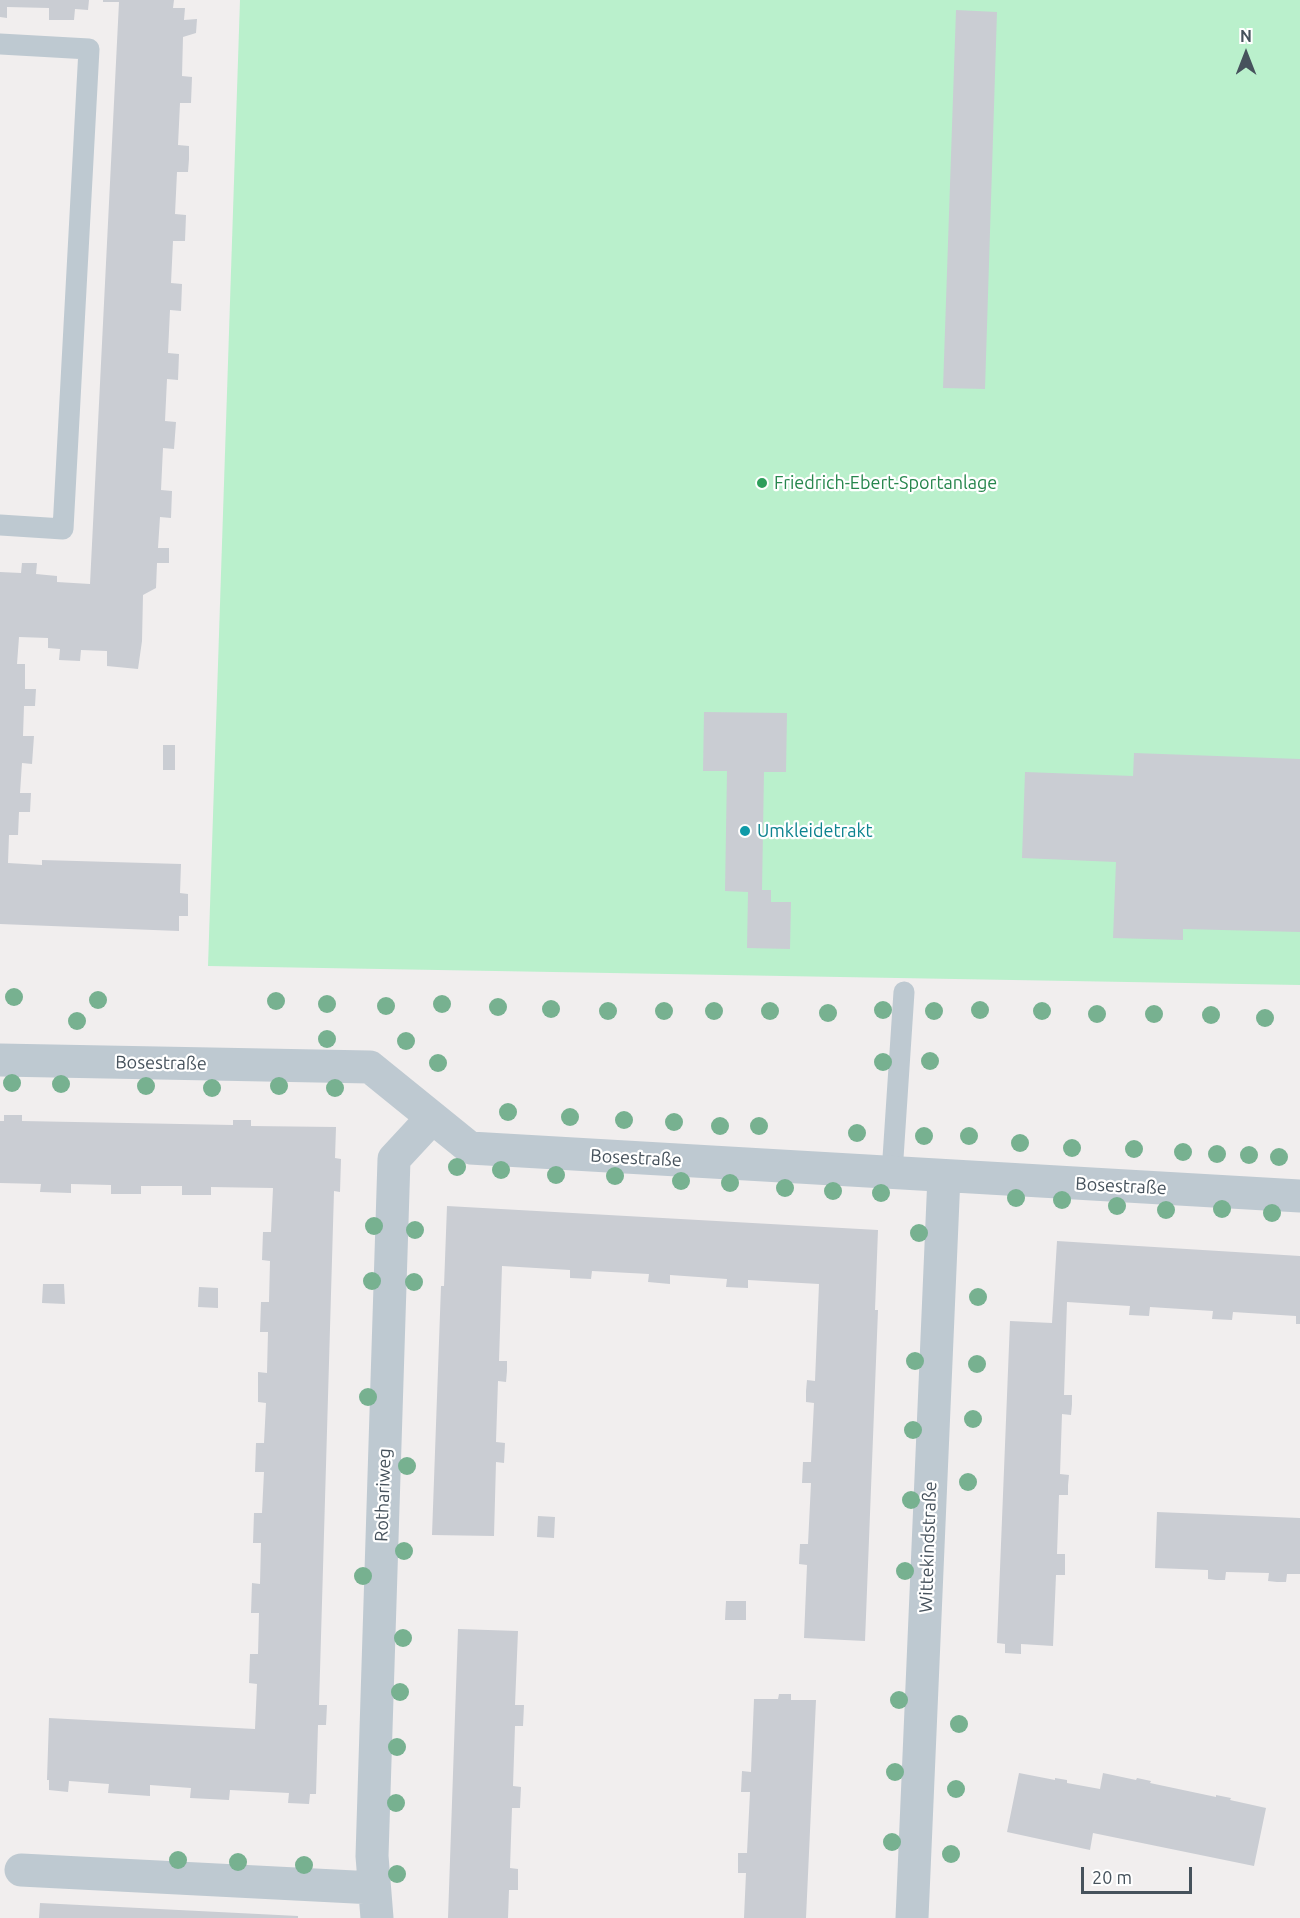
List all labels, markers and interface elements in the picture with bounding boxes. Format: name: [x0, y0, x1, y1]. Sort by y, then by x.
north arrow: [1216, 24, 1276, 84]
text: N: [1240, 27, 1252, 45]
place label: Friedrich-Ebert-Sportanlage: [774, 472, 997, 494]
marker: Friedrich-Ebert-Sportanlage: [755, 476, 769, 490]
place label: Umkleidetrakt: [757, 820, 873, 842]
marker: Umkleidetrakt: [738, 824, 752, 838]
street label: Bosestraße: [115, 1051, 207, 1075]
street label: Bosestraße: [590, 1145, 682, 1171]
street label: Bosestraße: [1075, 1173, 1167, 1199]
street label: Rothariweg: [371, 1448, 395, 1542]
street label: Wittekindstraße: [915, 1481, 941, 1613]
scale bar: [1084, 1855, 1195, 1893]
text: 20 m: [1092, 1867, 1132, 1887]

